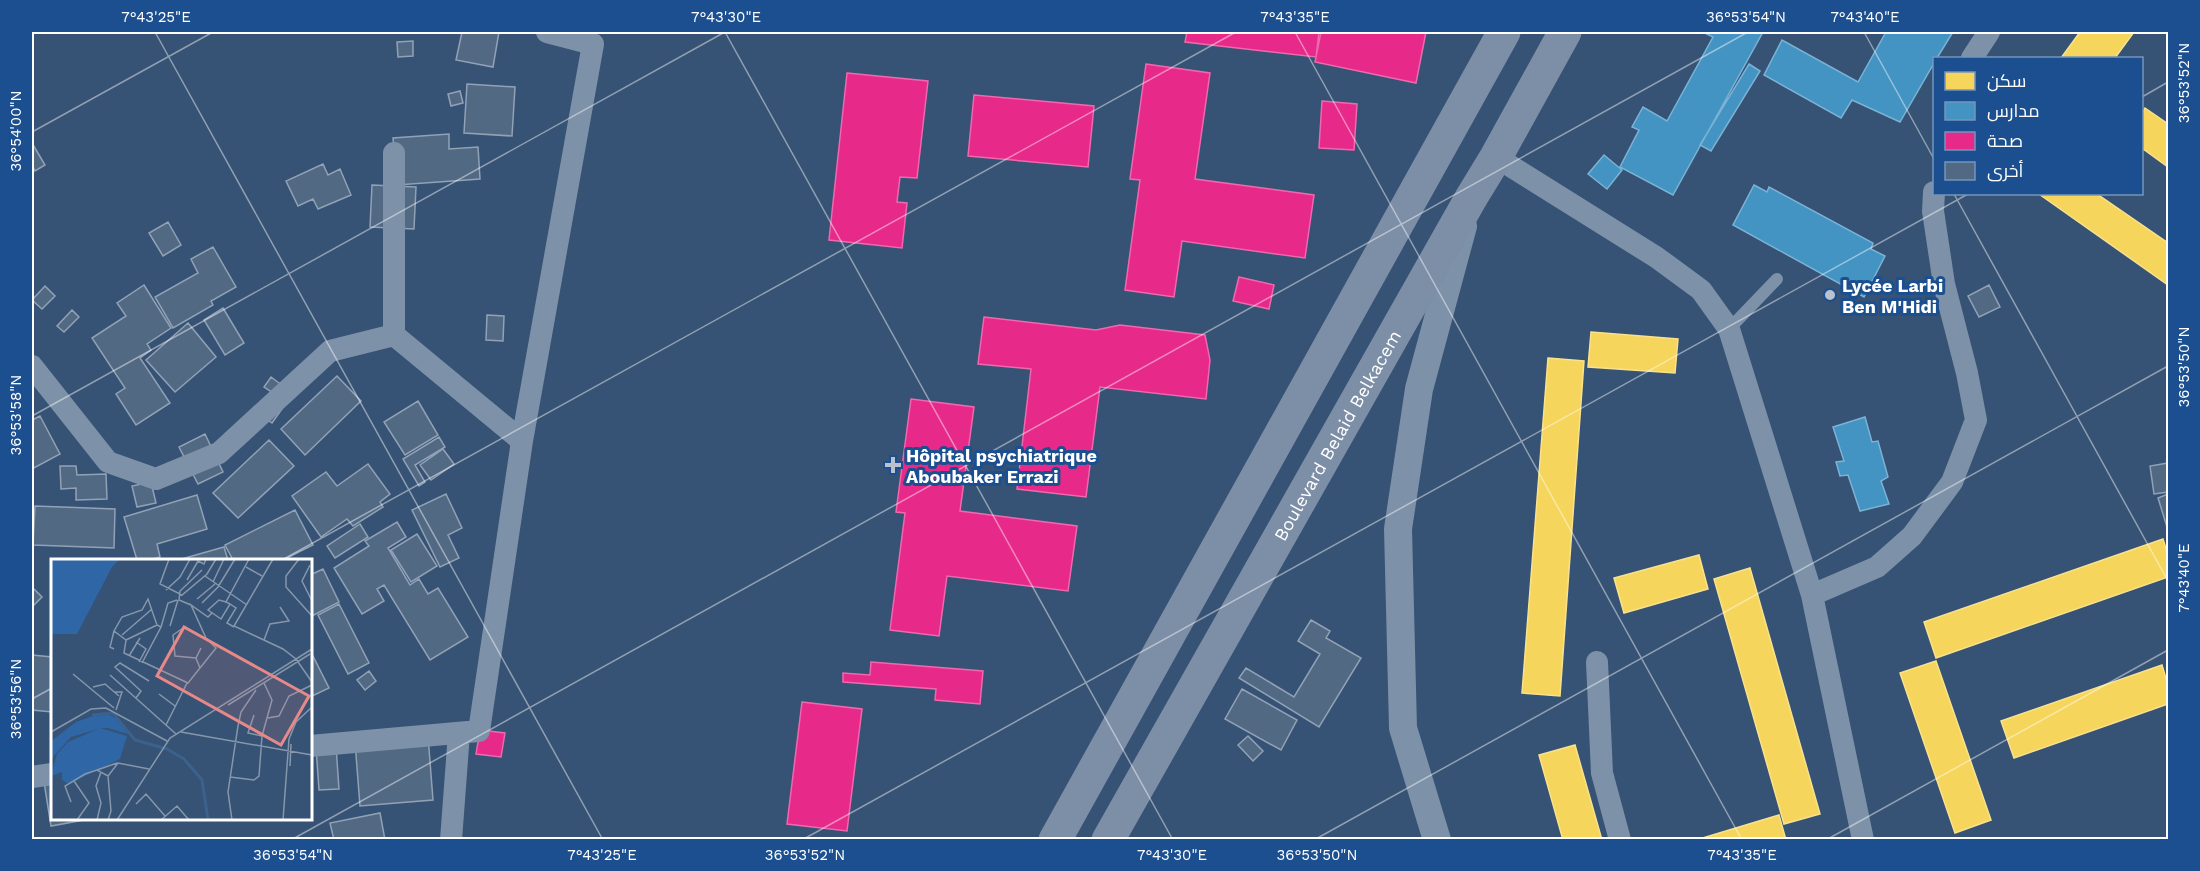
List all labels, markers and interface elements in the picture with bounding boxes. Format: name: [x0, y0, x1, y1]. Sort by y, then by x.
text: 7°43'25"E: [121, 8, 191, 26]
text: 7°43'30"E: [691, 8, 761, 26]
text: 7°43'35"E: [1260, 8, 1330, 26]
text: 36°53'54"N: [1706, 8, 1786, 26]
text: 7°43'40"E: [1830, 8, 1900, 26]
text: 36°53'52"N: [2175, 43, 2193, 123]
legend: [1933, 57, 2143, 195]
text: سكن: [1987, 70, 2026, 92]
text: 36°54'00"N: [7, 90, 25, 172]
text: مدارس: [1987, 100, 2040, 122]
text: صحة: [1987, 130, 2023, 151]
text: أخرى: [1987, 160, 2024, 182]
place label: Lycée Larbi Ben M'Hidi: [1842, 275, 1943, 317]
marker: Lycée Larbi Ben M'Hidi: [1823, 288, 1837, 302]
street label: Boulevard Belaid Belkacem: [1269, 326, 1405, 544]
text: 36°53'50"N: [2175, 327, 2193, 407]
text: 36°53'58"N: [7, 375, 25, 455]
place label: Hôpital psychiatrique Aboubaker Errazi: [906, 445, 1097, 487]
marker: Hôpital psychiatrique Aboubaker Errazi: [884, 456, 902, 474]
text: 7°43'40"E: [2175, 543, 2193, 613]
inset map: [51, 559, 312, 820]
text: 36°53'56"N: [7, 659, 25, 739]
text: 36°53'54"N: [253, 846, 333, 864]
text: 7°43'25"E: [567, 846, 637, 864]
text: 36°53'52"N: [765, 846, 845, 864]
text: 7°43'30"E: [1137, 846, 1207, 864]
text: 36°53'50"N: [1277, 846, 1357, 864]
text: 7°43'35"E: [1707, 846, 1777, 864]

